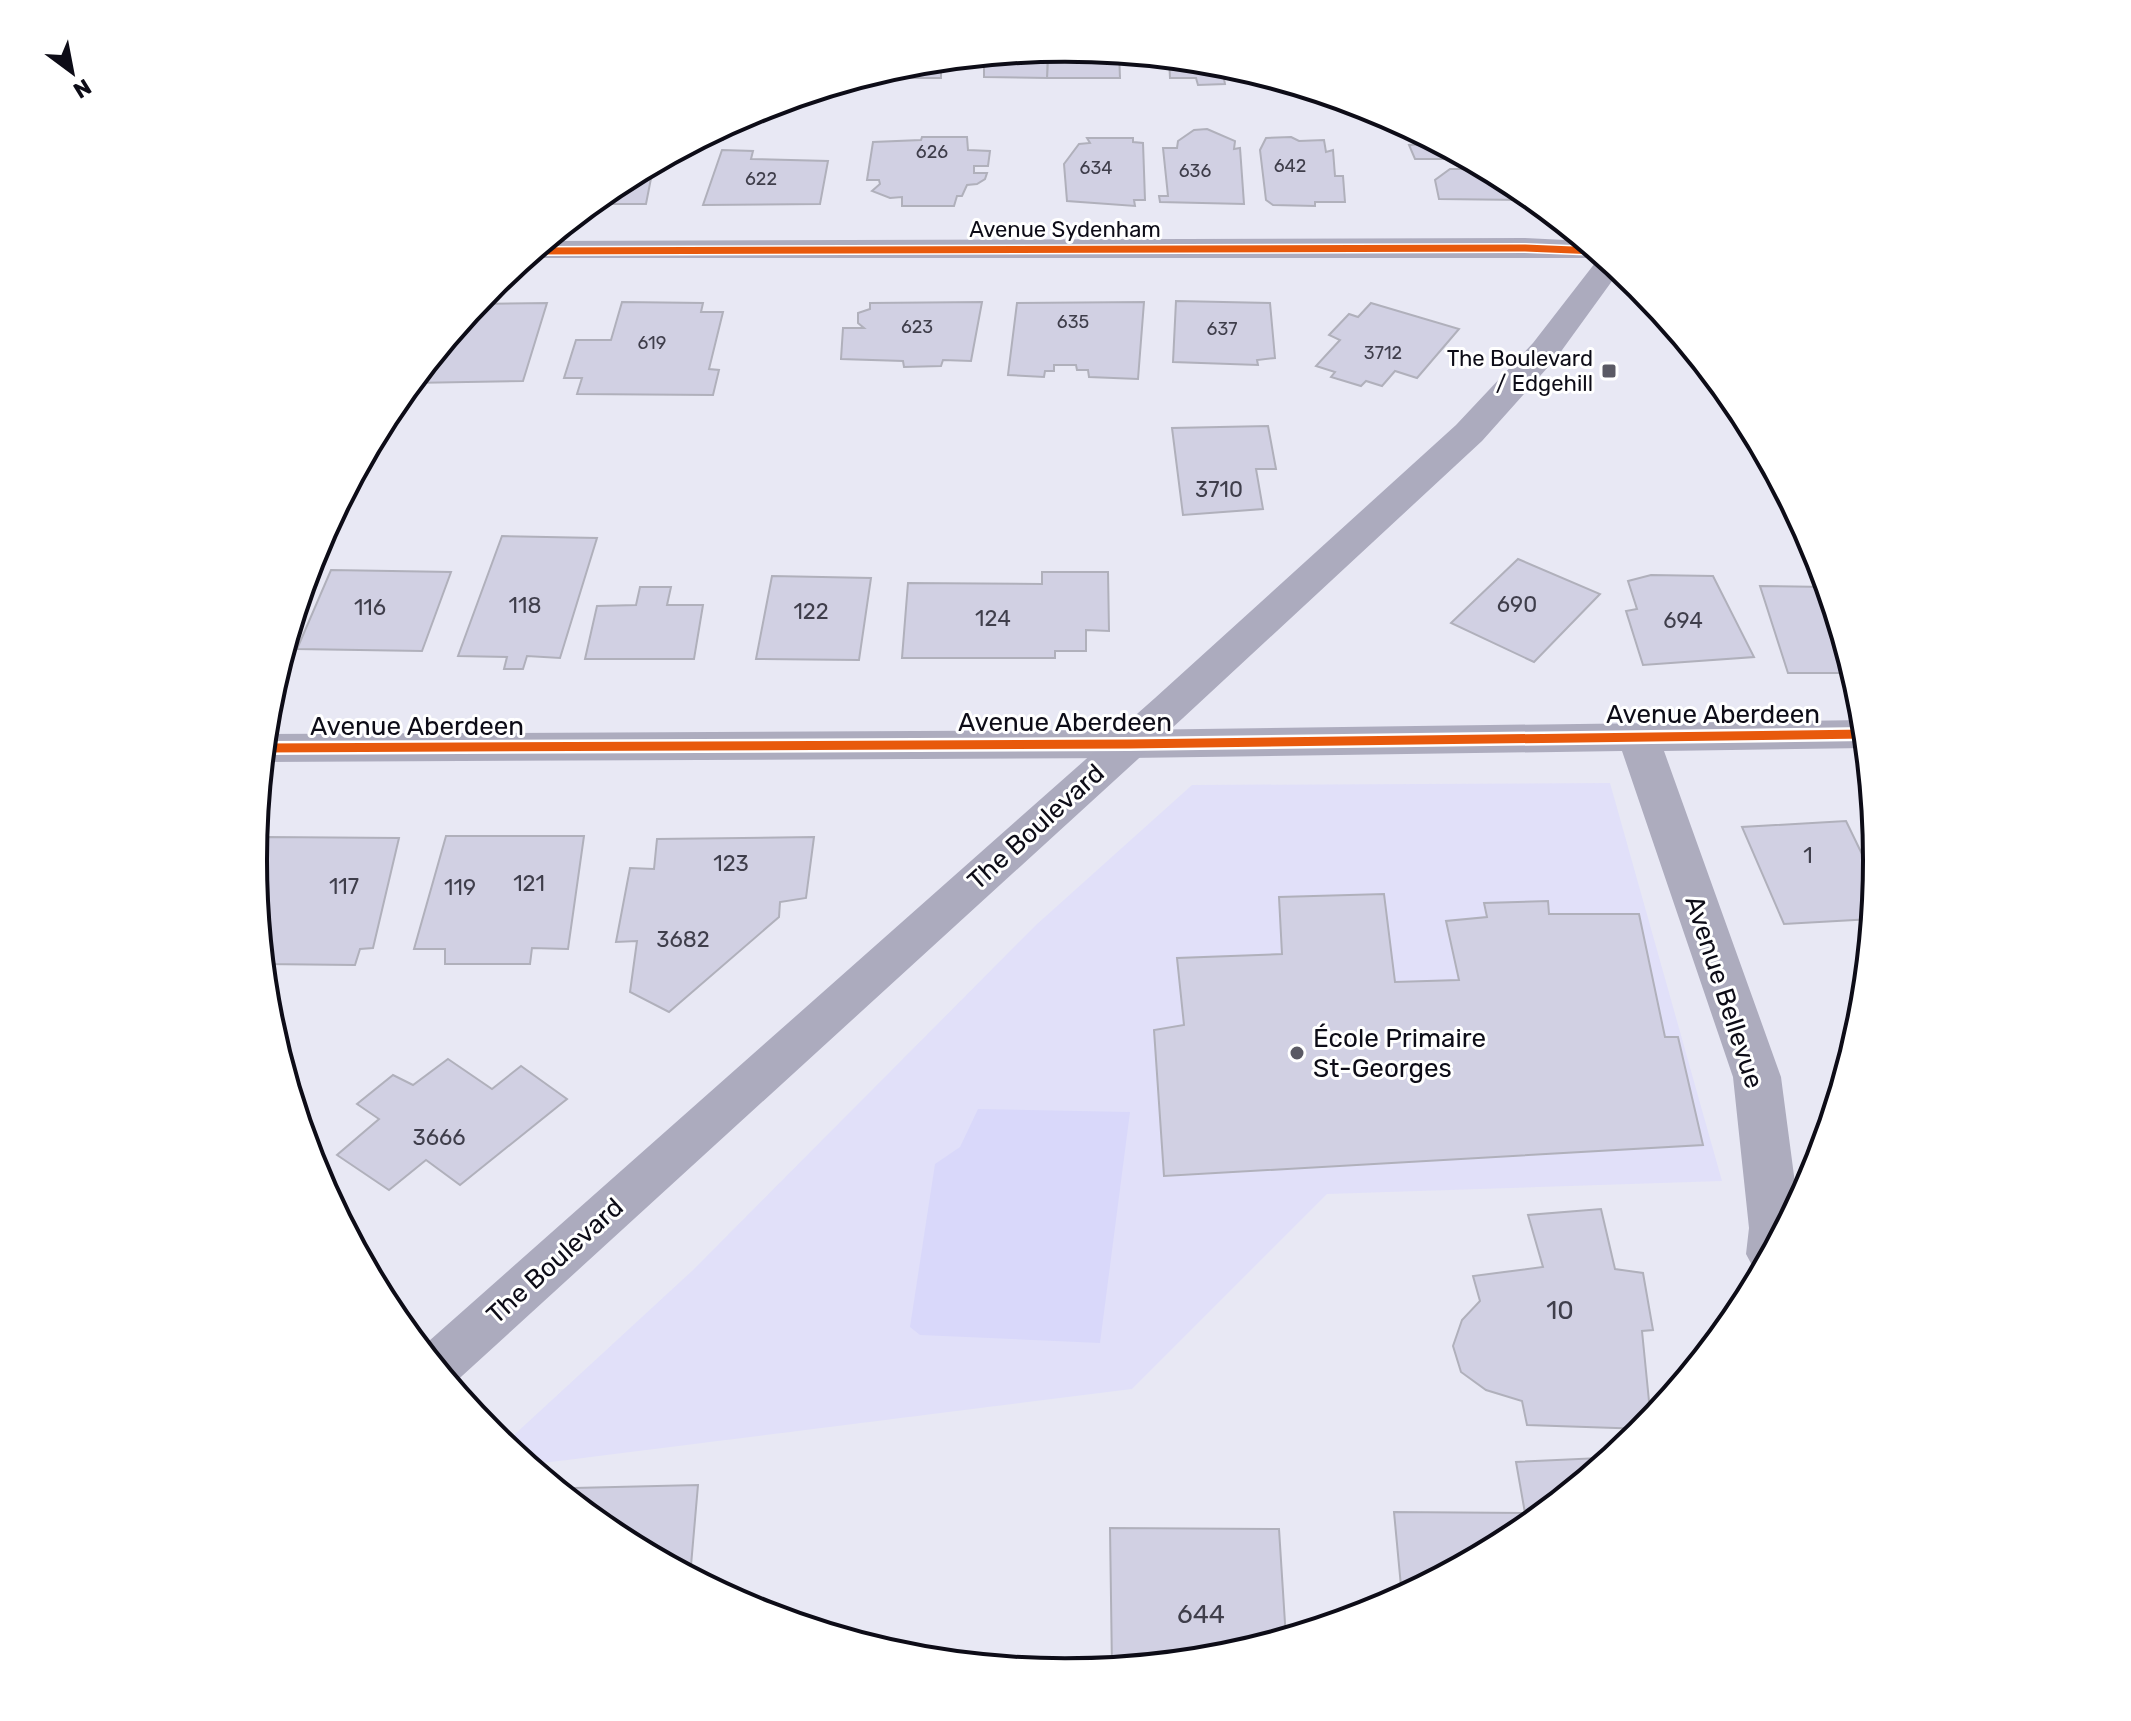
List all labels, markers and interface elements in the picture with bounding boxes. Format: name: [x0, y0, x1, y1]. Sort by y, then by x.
north arrow: [32, 32, 112, 112]
text: N: [68, 73, 96, 104]
house number: 626: [916, 141, 948, 163]
house number: 642: [1274, 155, 1306, 177]
house number: 634: [1080, 157, 1112, 179]
house number: 636: [1179, 160, 1211, 182]
house number: 622: [745, 168, 777, 190]
street label: Avenue Sydenham: [969, 216, 1161, 243]
house number: 635: [1057, 311, 1089, 333]
house number: 623: [901, 316, 933, 338]
house number: 637: [1207, 318, 1237, 340]
house number: 619: [638, 332, 666, 354]
house number: 3712: [1364, 342, 1402, 364]
place label: The Boulevard / Edgehill: [1447, 345, 1593, 397]
marker: The Boulevard / Edgehill: [1600, 362, 1618, 380]
house number: 3710: [1195, 476, 1243, 503]
house number: 690: [1497, 591, 1537, 618]
house number: 118: [509, 592, 541, 619]
house number: 116: [354, 594, 386, 621]
house number: 122: [793, 598, 829, 625]
house number: 124: [975, 605, 1011, 632]
house number: 694: [1663, 607, 1703, 634]
street label: Avenue Aberdeen: [1606, 699, 1820, 730]
street label: Avenue Aberdeen: [958, 707, 1172, 738]
street label: Avenue Aberdeen: [310, 711, 524, 742]
street label: The Boulevard: [961, 758, 1111, 896]
house number: 1: [1803, 842, 1813, 869]
house number: 123: [713, 850, 749, 877]
house number: 121: [513, 870, 545, 897]
house number: 117: [329, 873, 359, 900]
house number: 119: [444, 874, 476, 901]
street label: Avenue Bellevue: [1678, 892, 1770, 1092]
house number: 3682: [656, 926, 710, 953]
place label: École Primaire St-Georges: [1313, 1023, 1486, 1084]
marker: École Primaire St-Georges: [1288, 1044, 1306, 1062]
house number: 3666: [412, 1124, 466, 1151]
street label: The Boulevard: [480, 1192, 630, 1330]
house number: 10: [1546, 1295, 1574, 1326]
house number: 644: [1177, 1599, 1225, 1630]

